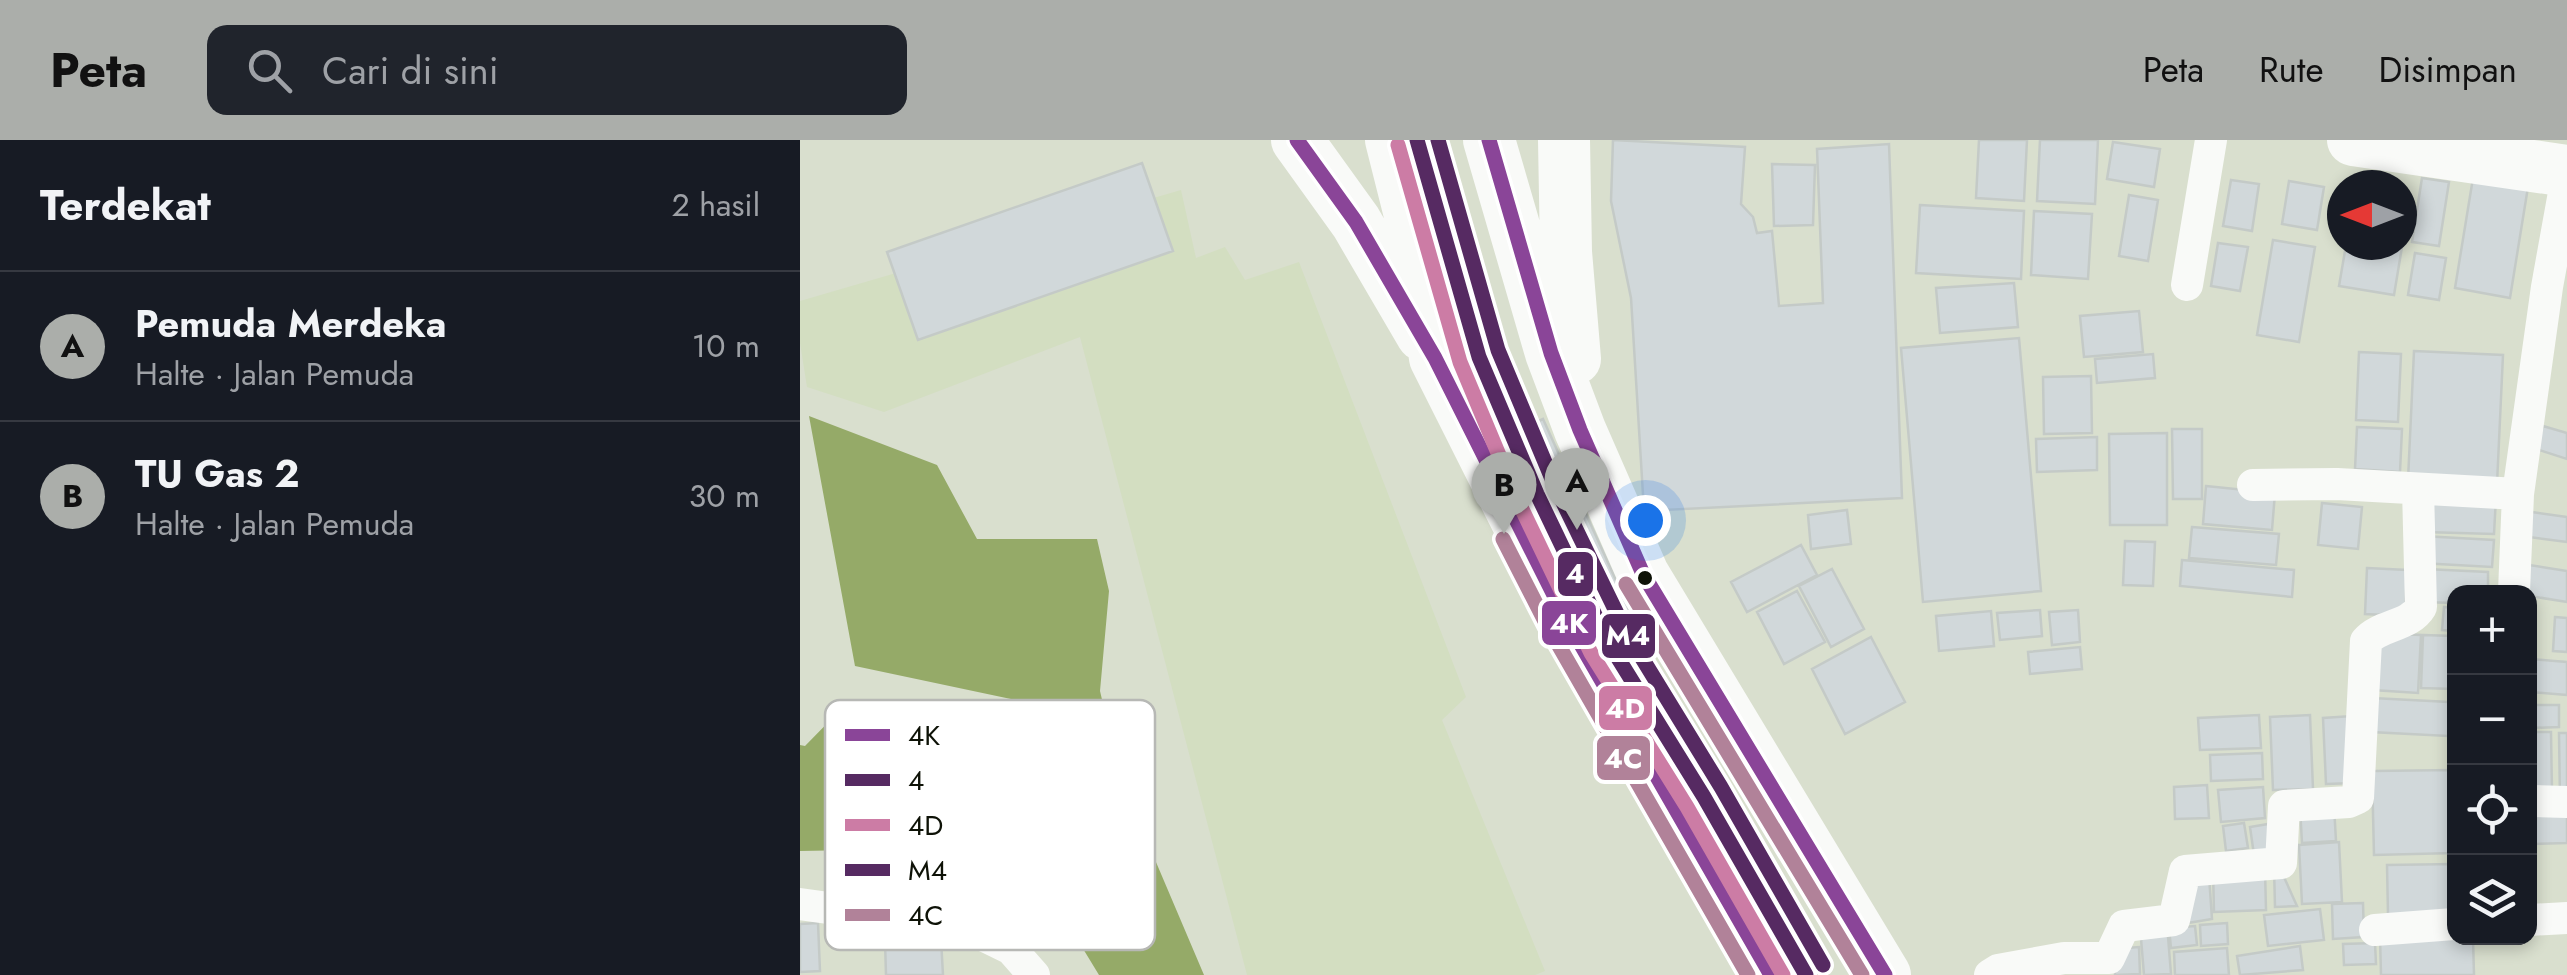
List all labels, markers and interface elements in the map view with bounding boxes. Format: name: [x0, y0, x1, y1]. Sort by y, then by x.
search box: [207, 25, 907, 115]
text: Peta: [50, 36, 147, 105]
icon: search: [242, 43, 297, 98]
text: Cari di sini: [322, 43, 499, 98]
text: Peta: [2143, 45, 2204, 95]
text: Rute: [2259, 45, 2323, 95]
text: Disimpan: [2378, 45, 2517, 95]
north arrow: [2327, 170, 2417, 260]
text: Terdekat: [40, 175, 211, 236]
text: 2 hasil: [671, 182, 760, 228]
text: Pemuda Merdeka: [135, 296, 447, 351]
text: A: [61, 323, 84, 369]
text: 10 m: [692, 323, 760, 369]
text: Halte · Jalan Pemuda: [135, 351, 414, 397]
text: TU Gas 2: [135, 446, 299, 501]
pin: A: [1544, 448, 1610, 530]
pin: B: [1472, 452, 1536, 534]
text: B: [62, 473, 83, 519]
text: 30 m: [689, 473, 760, 519]
your location: [1620, 495, 1671, 546]
text: Halte · Jalan Pemuda: [135, 501, 414, 547]
line badge: 4: [1556, 550, 1595, 598]
text: 4: [1565, 553, 1585, 594]
unlabelled marker: [1635, 568, 1655, 588]
map controls: [2447, 585, 2537, 945]
button: +: [2447, 585, 2537, 675]
line badge: 4K: [1540, 599, 1598, 647]
text: 4K: [1549, 603, 1589, 644]
line badge: M4: [1600, 612, 1657, 660]
text: M4: [1606, 615, 1650, 656]
button: −: [2447, 675, 2537, 765]
line badge: 4D: [1597, 684, 1654, 732]
text: 4D: [1605, 688, 1645, 729]
legend: [825, 700, 1155, 950]
text: 4K: [908, 715, 940, 756]
line badge: 4C: [1595, 734, 1652, 782]
text: 4C: [1603, 738, 1643, 779]
text: 4: [908, 760, 924, 801]
button: locate: [2447, 765, 2537, 855]
text: 4D: [908, 805, 943, 846]
text: M4: [908, 850, 947, 891]
button: layers: [2447, 855, 2537, 945]
text: 4C: [908, 895, 944, 936]

